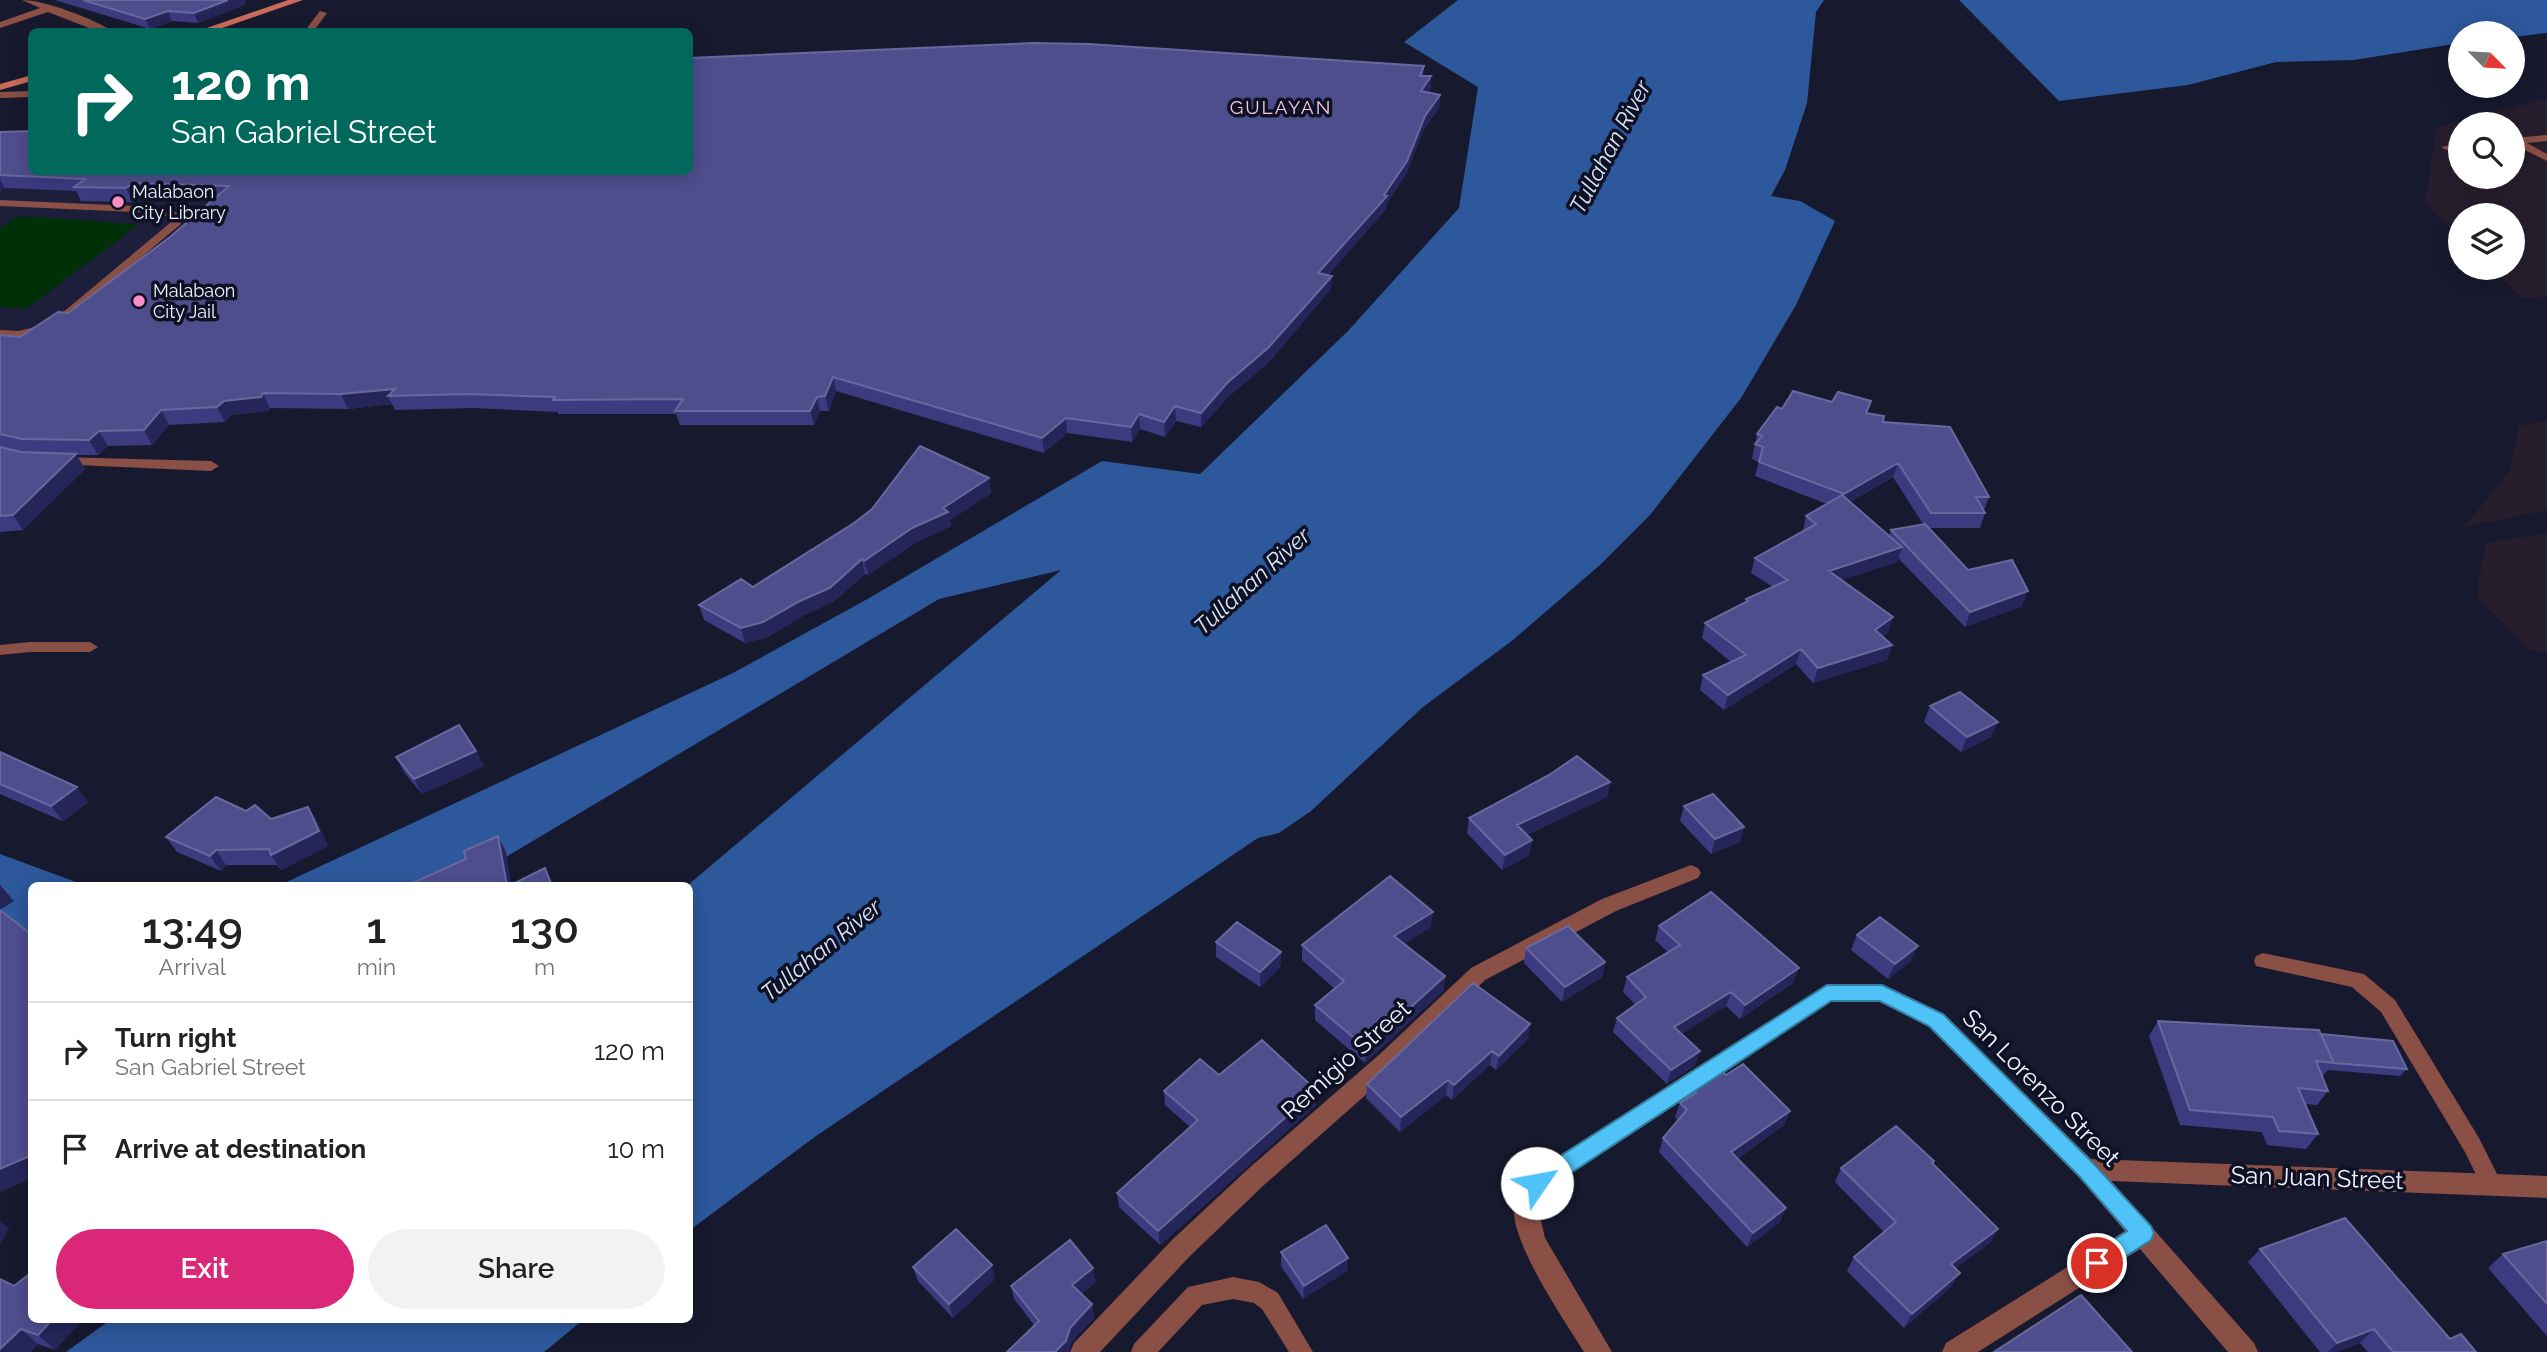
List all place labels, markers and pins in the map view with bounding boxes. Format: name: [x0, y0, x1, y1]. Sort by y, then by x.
place label: Malabaon City Library: [132, 181, 226, 223]
marker: Malabaon City Library: [110, 194, 126, 210]
place label: Malabaon City Jail: [153, 280, 235, 322]
marker: Malabaon City Jail: [131, 293, 147, 309]
pin: [2067, 1233, 2127, 1293]

